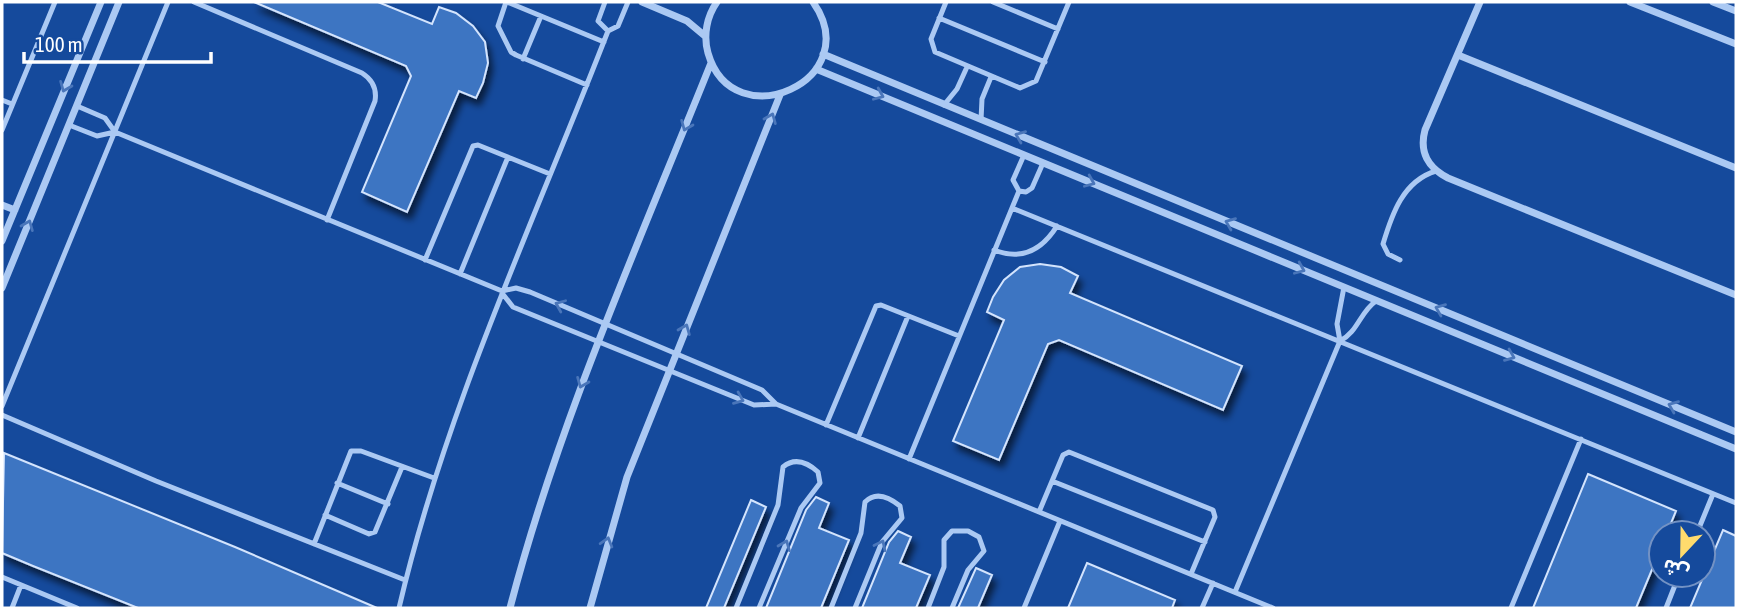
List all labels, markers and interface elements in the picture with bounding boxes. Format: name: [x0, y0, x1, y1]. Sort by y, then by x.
scale bar: [24, 21, 212, 65]
text: 100 m: [35, 32, 83, 56]
one-way arrow: [60, 81, 74, 93]
one-way arrow: [872, 87, 885, 101]
one-way arrow: [762, 113, 776, 125]
one-way arrow: [680, 120, 694, 132]
one-way arrow: [1014, 130, 1026, 144]
one-way arrow: [1082, 174, 1095, 188]
one-way arrow: [1225, 217, 1237, 231]
one-way arrow: [19, 220, 33, 232]
one-way arrow: [1292, 261, 1305, 275]
one-way arrow: [555, 299, 567, 313]
one-way arrow: [1435, 304, 1447, 318]
one-way arrow: [677, 323, 691, 335]
one-way arrow: [1503, 348, 1515, 362]
one-way arrow: [576, 375, 590, 388]
one-way arrow: [732, 391, 744, 405]
one-way arrow: [1668, 400, 1680, 414]
north arrow: [1647, 519, 1717, 589]
one-way arrow: [599, 537, 614, 549]
one-way arrow: [777, 540, 791, 552]
one-way arrow: [873, 540, 887, 552]
text: ش: [1659, 555, 1692, 585]

